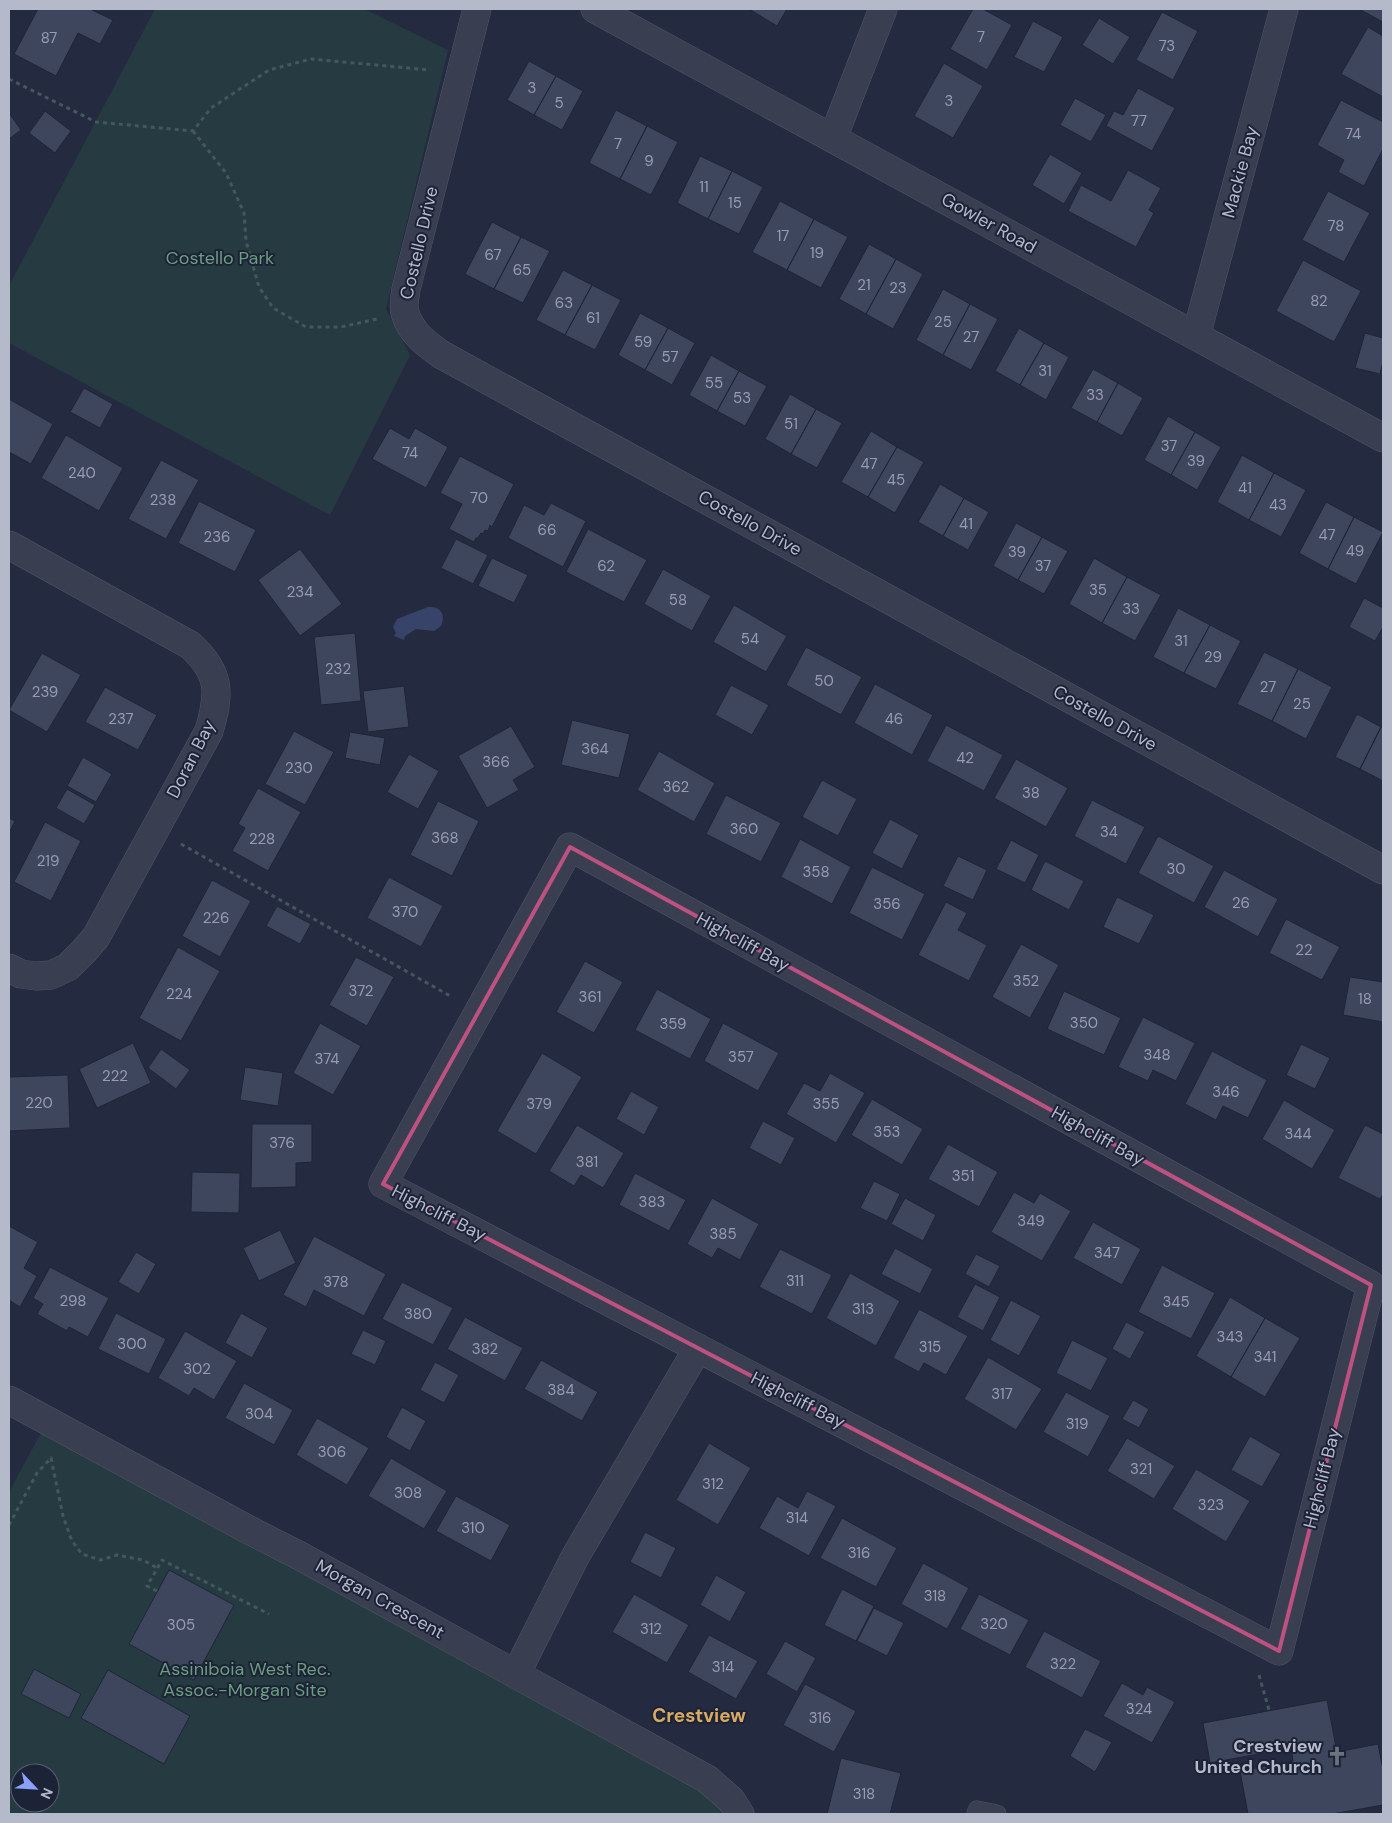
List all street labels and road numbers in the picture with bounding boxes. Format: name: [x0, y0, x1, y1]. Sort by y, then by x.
street label: Mackie Bay: [1216, 123, 1264, 221]
street label: Costello Drive: [394, 184, 444, 302]
street label: Gowler Road: [937, 187, 1041, 259]
street label: Costello Drive: [694, 485, 806, 561]
street label: Costello Drive: [1049, 680, 1161, 756]
street label: Doran Bay: [161, 716, 221, 802]
street label: Highcliff Bay: [692, 907, 794, 977]
street label: Highcliff Bay: [1047, 1101, 1149, 1171]
street label: Highcliff Bay: [388, 1179, 490, 1247]
street label: Highcliff Bay: [747, 1366, 849, 1434]
street label: Highcliff Bay: [1298, 1425, 1346, 1531]
street label: Morgan Crescent: [311, 1554, 449, 1644]

